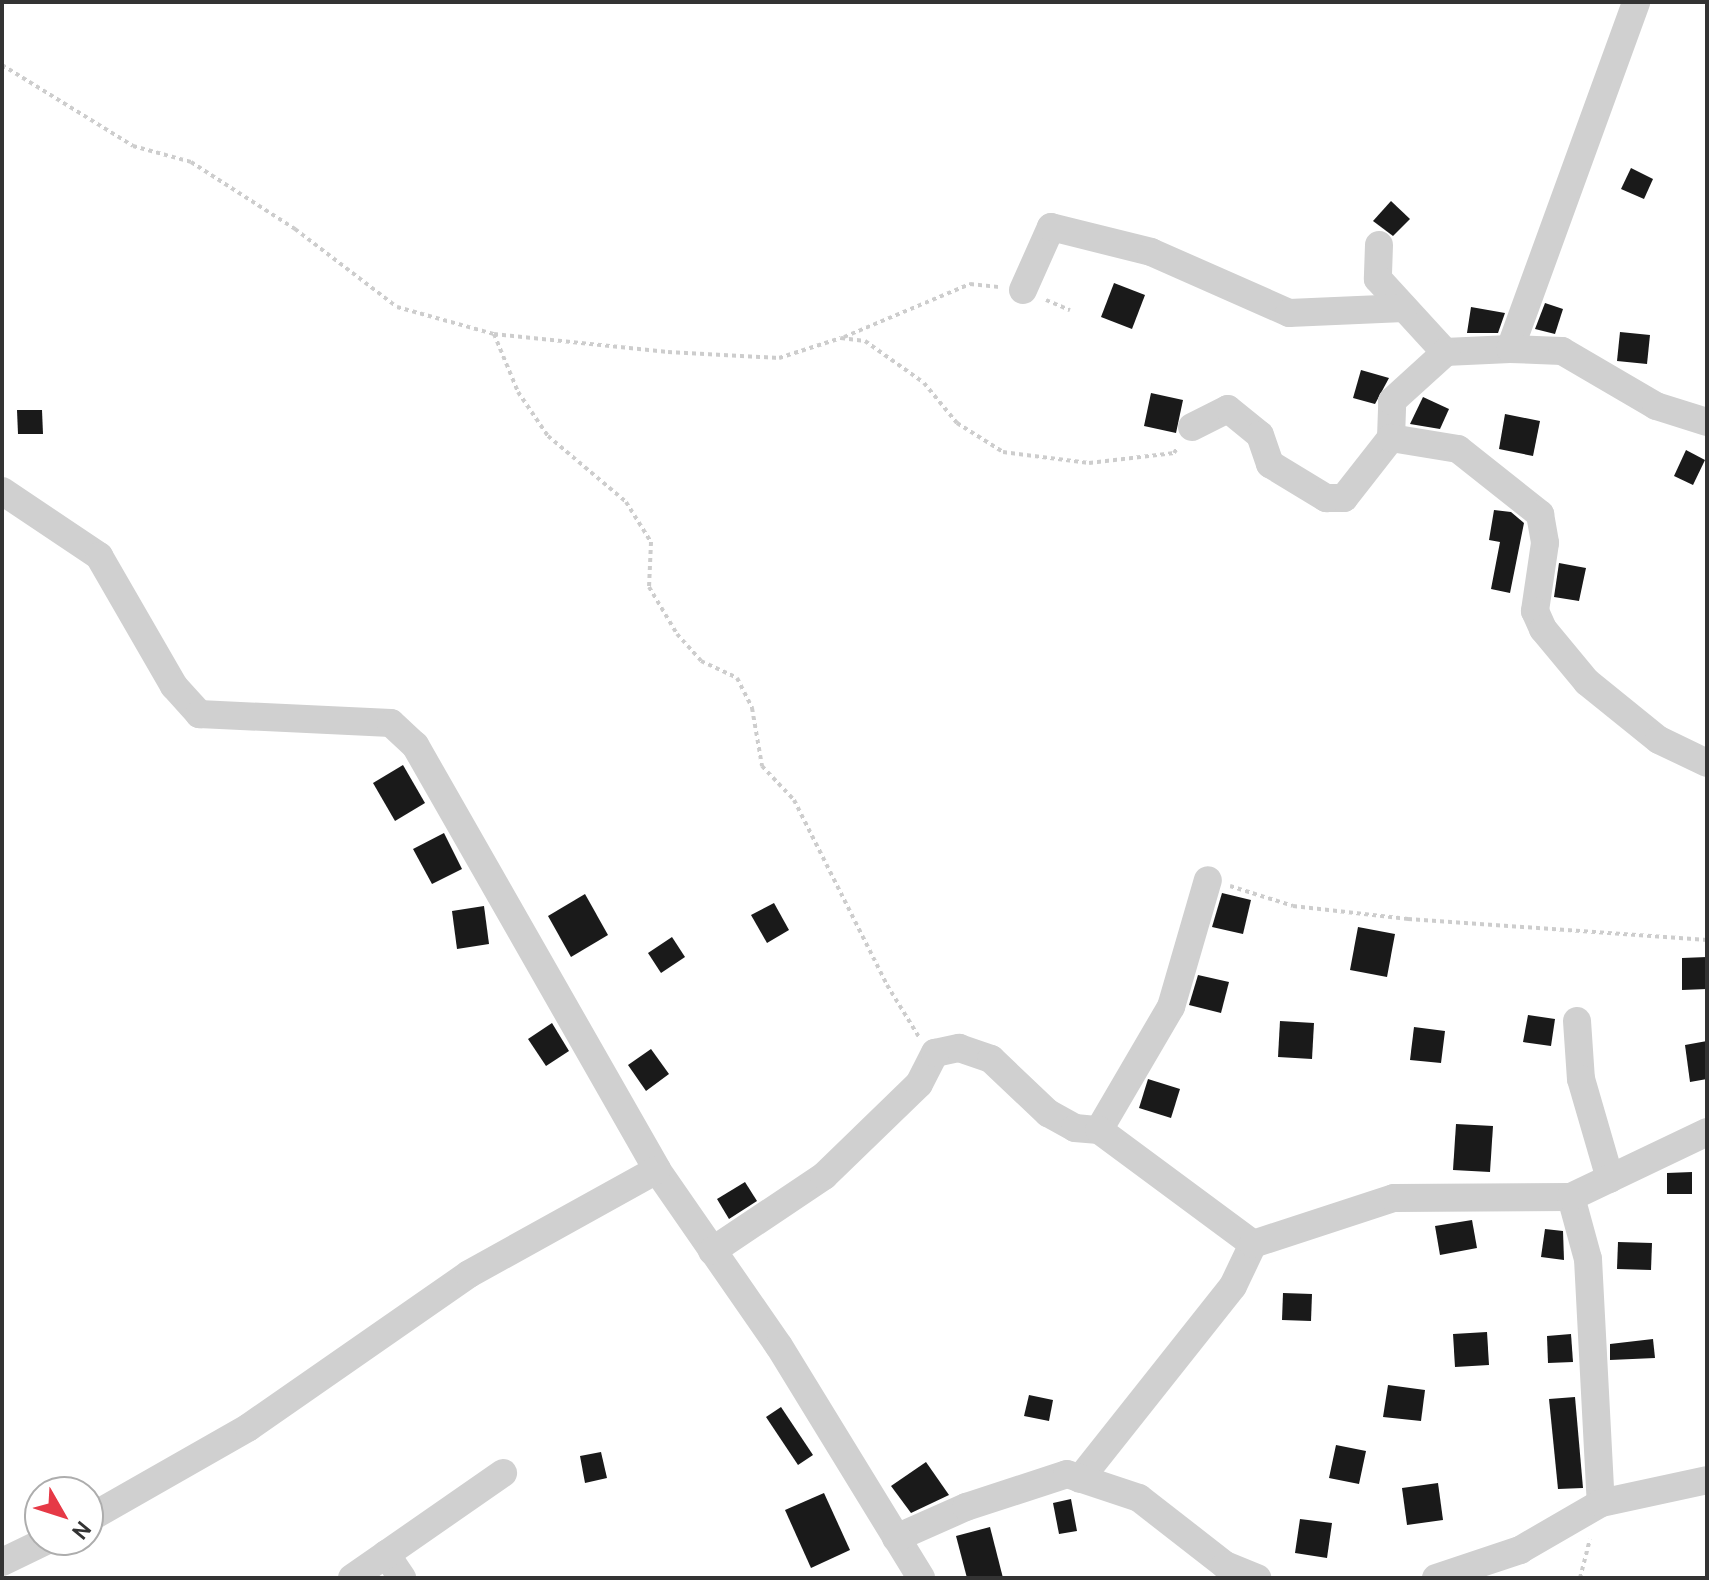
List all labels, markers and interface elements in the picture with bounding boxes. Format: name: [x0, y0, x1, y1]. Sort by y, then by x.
north arrow: [24, 1476, 104, 1556]
text: N: [66, 1516, 97, 1545]

